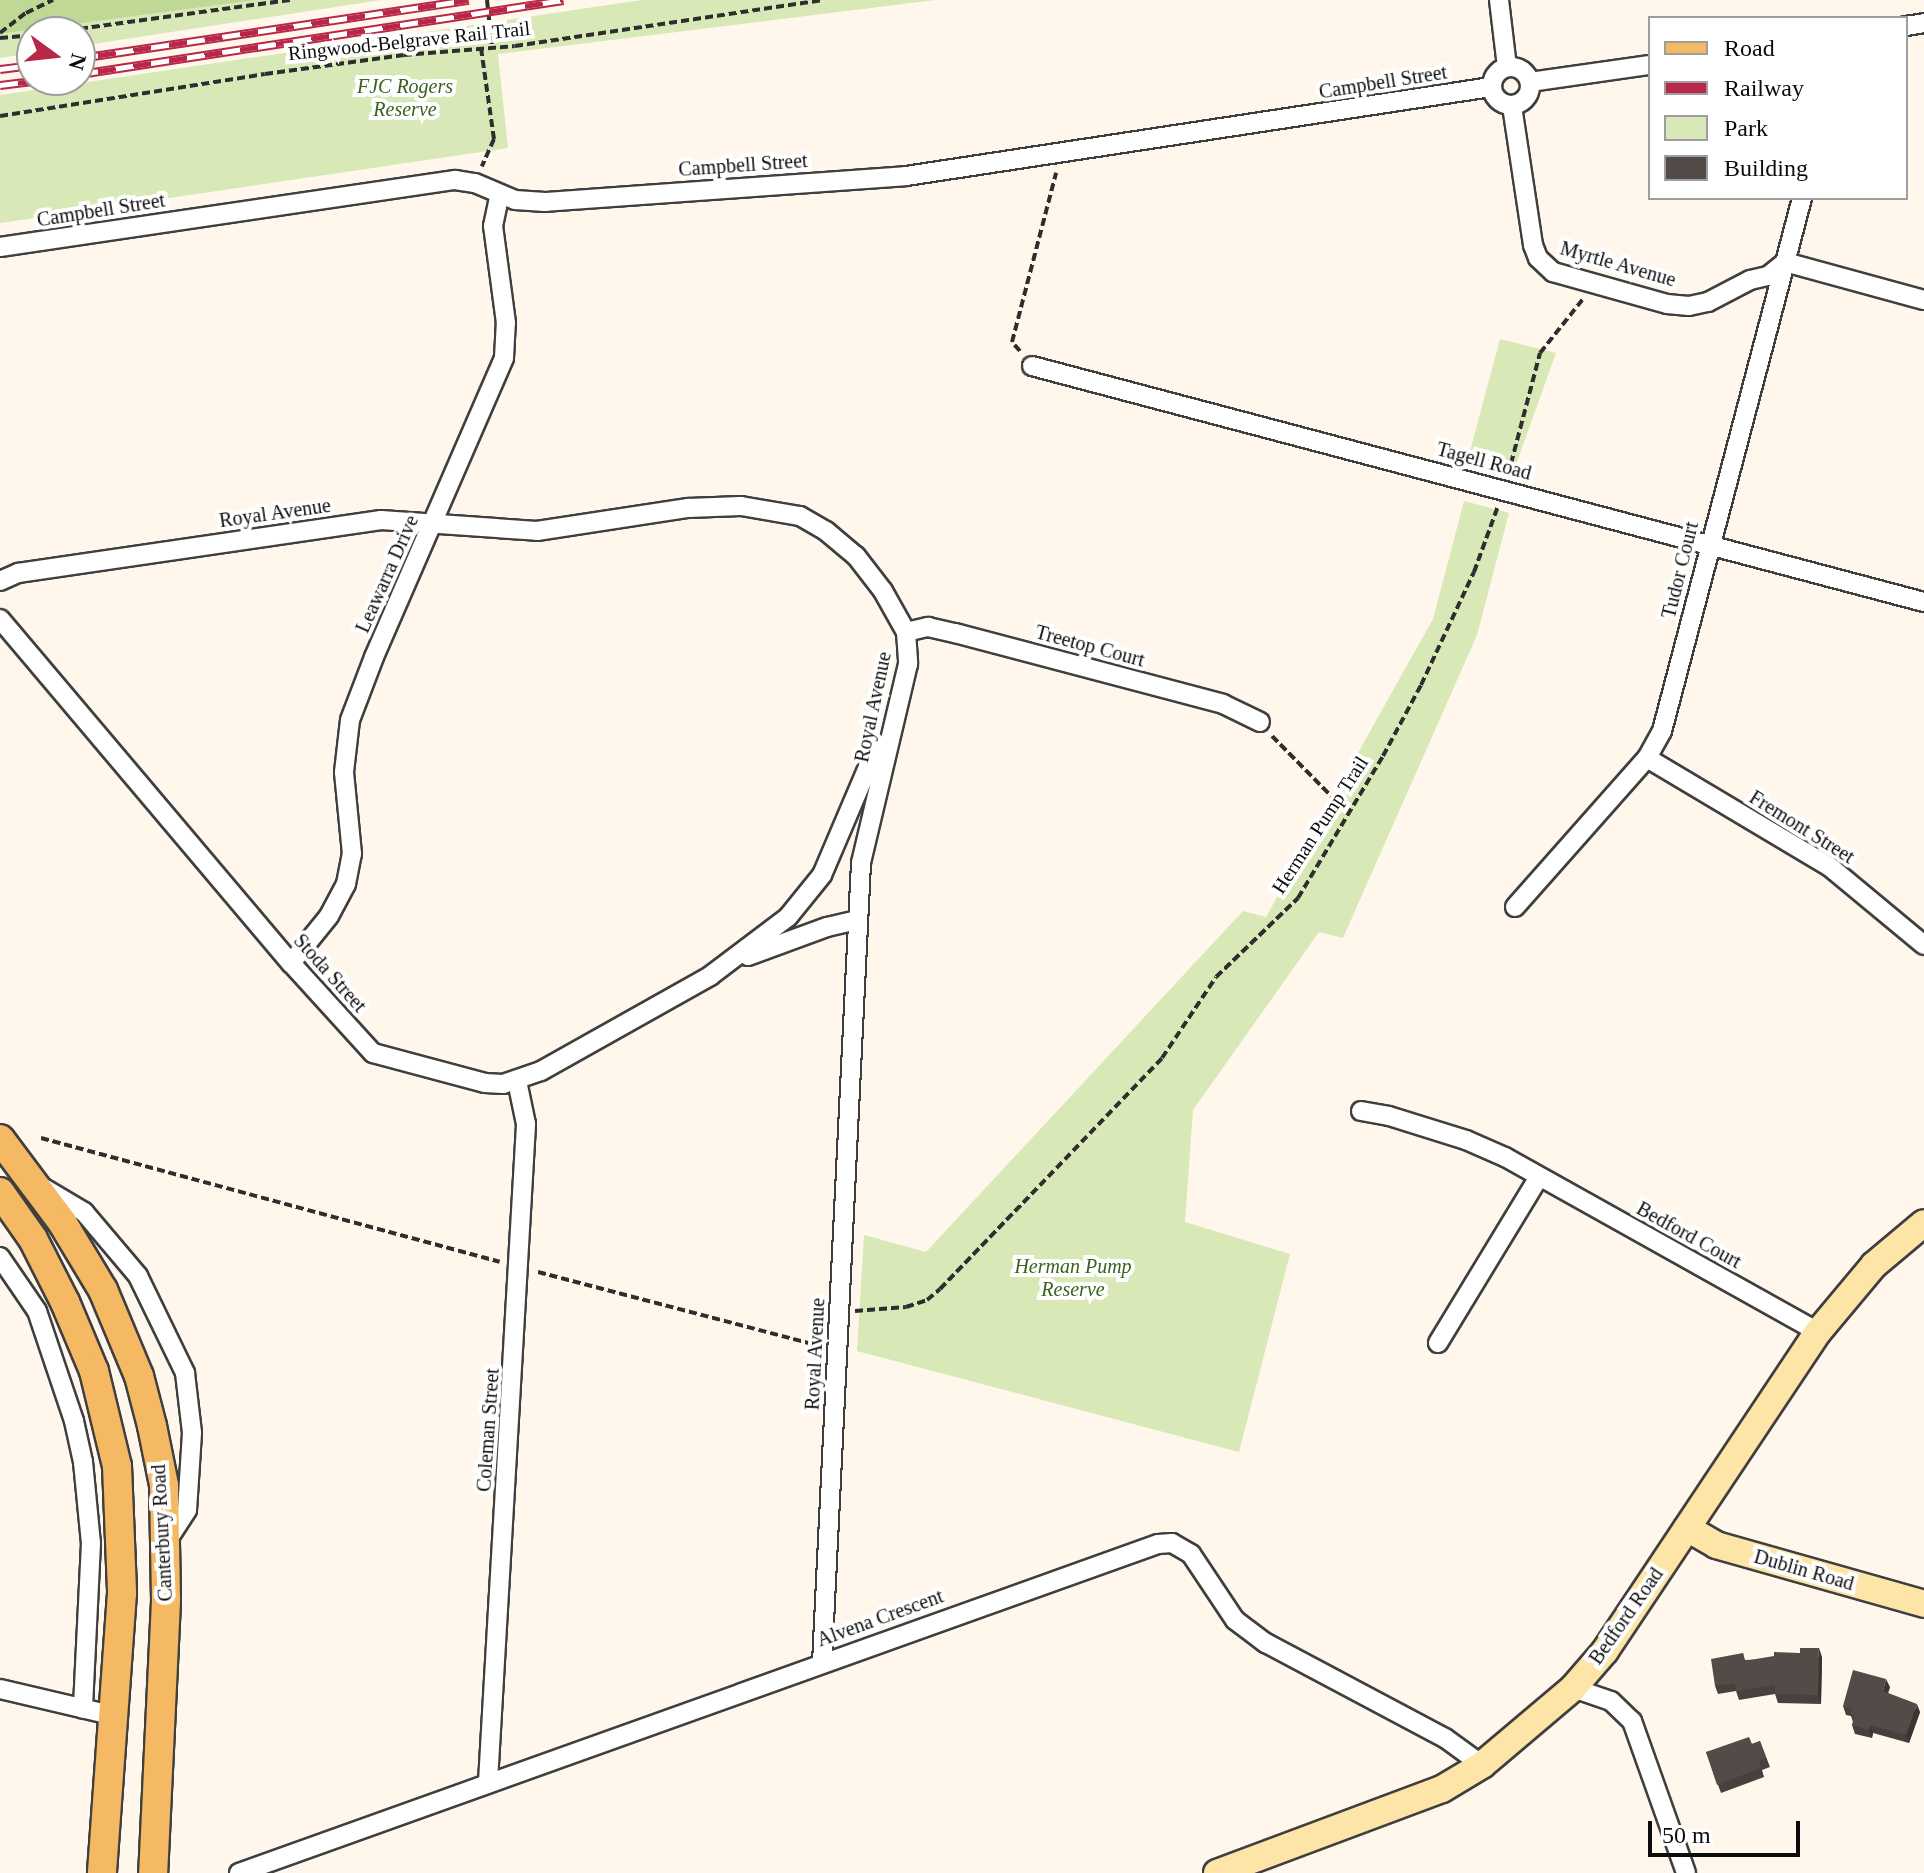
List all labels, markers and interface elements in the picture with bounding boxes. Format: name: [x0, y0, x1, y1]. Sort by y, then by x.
north arrow: [16, 16, 96, 96]
street label: Ringwood-Belgrave Rail Trail: [287, 16, 531, 66]
legend: [1648, 16, 1908, 200]
text: Road: [1724, 35, 1775, 61]
text: N: [64, 51, 92, 73]
street label: Campbell Street: [1317, 60, 1449, 104]
park label: FJC Rogers Reserve: [357, 75, 453, 122]
text: Railway: [1724, 75, 1804, 101]
text: Park: [1724, 115, 1768, 141]
street label: Campbell Street: [678, 149, 808, 181]
text: Building: [1724, 155, 1808, 181]
street label: Campbell Street: [35, 188, 167, 232]
street label: Myrtle Avenue: [1557, 236, 1679, 292]
street label: Tagell Road: [1434, 437, 1534, 485]
street label: Royal Avenue: [217, 493, 333, 533]
street label: Leawarra Drive: [350, 512, 424, 636]
street label: Tudor Court: [1656, 519, 1704, 621]
street label: Treetop Court: [1033, 620, 1147, 672]
street label: Royal Avenue: [849, 649, 897, 765]
street label: Herman Pump Trail: [1267, 752, 1373, 898]
street label: Fremont Street: [1745, 785, 1859, 869]
street label: Stoda Street: [289, 929, 371, 1017]
street label: Bedford Court: [1632, 1196, 1746, 1274]
park label: Herman Pump Reserve: [1014, 1255, 1132, 1302]
street label: Royal Avenue: [800, 1297, 830, 1411]
street label: Coleman Street: [472, 1367, 504, 1493]
street label: Canterbury Road: [146, 1464, 178, 1602]
street label: Dublin Road: [1751, 1544, 1857, 1596]
street label: Bedford Road: [1584, 1563, 1668, 1669]
street label: Alvena Crescent: [814, 1584, 946, 1652]
scale bar: [1652, 1805, 1804, 1855]
text: 50 m: [1662, 1822, 1711, 1848]

